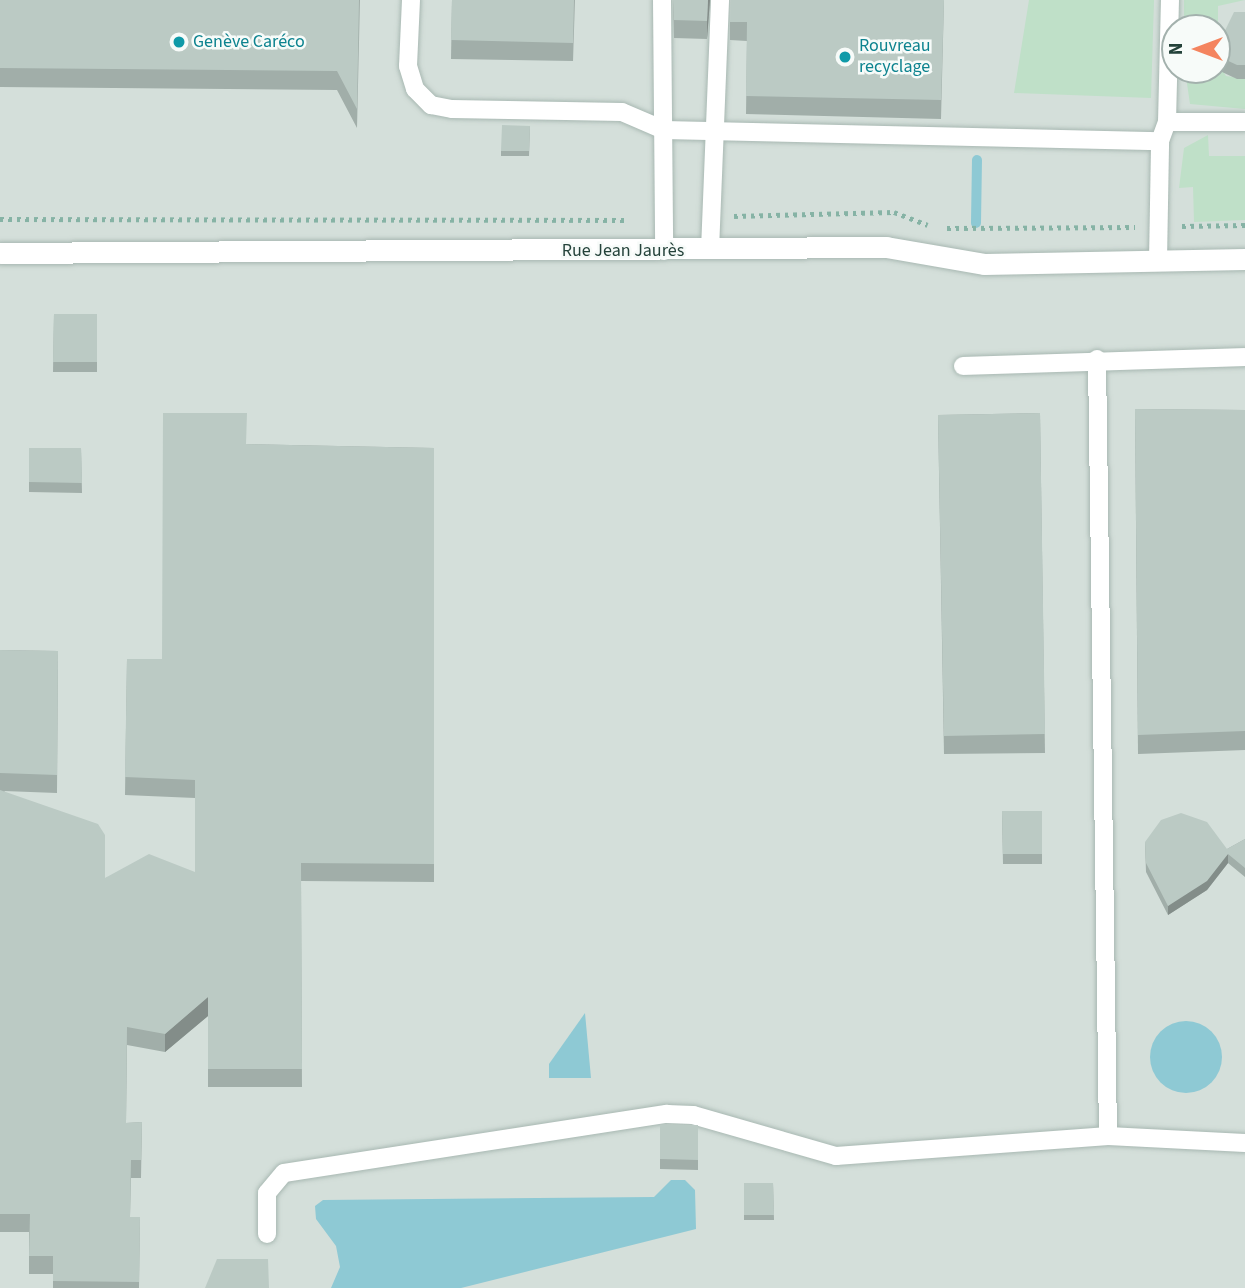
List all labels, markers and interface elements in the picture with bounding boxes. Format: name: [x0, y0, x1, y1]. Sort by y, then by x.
north arrow: [1161, 14, 1231, 84]
place label: Genève Caréco: [193, 31, 305, 53]
marker: Genève Caréco: [171, 34, 187, 50]
place label: Rouvreau recyclage: [859, 36, 931, 78]
text: N: [1163, 43, 1190, 55]
marker: Rouvreau recyclage: [837, 49, 853, 65]
street label: Rue Jean Jaurès: [562, 240, 684, 262]

